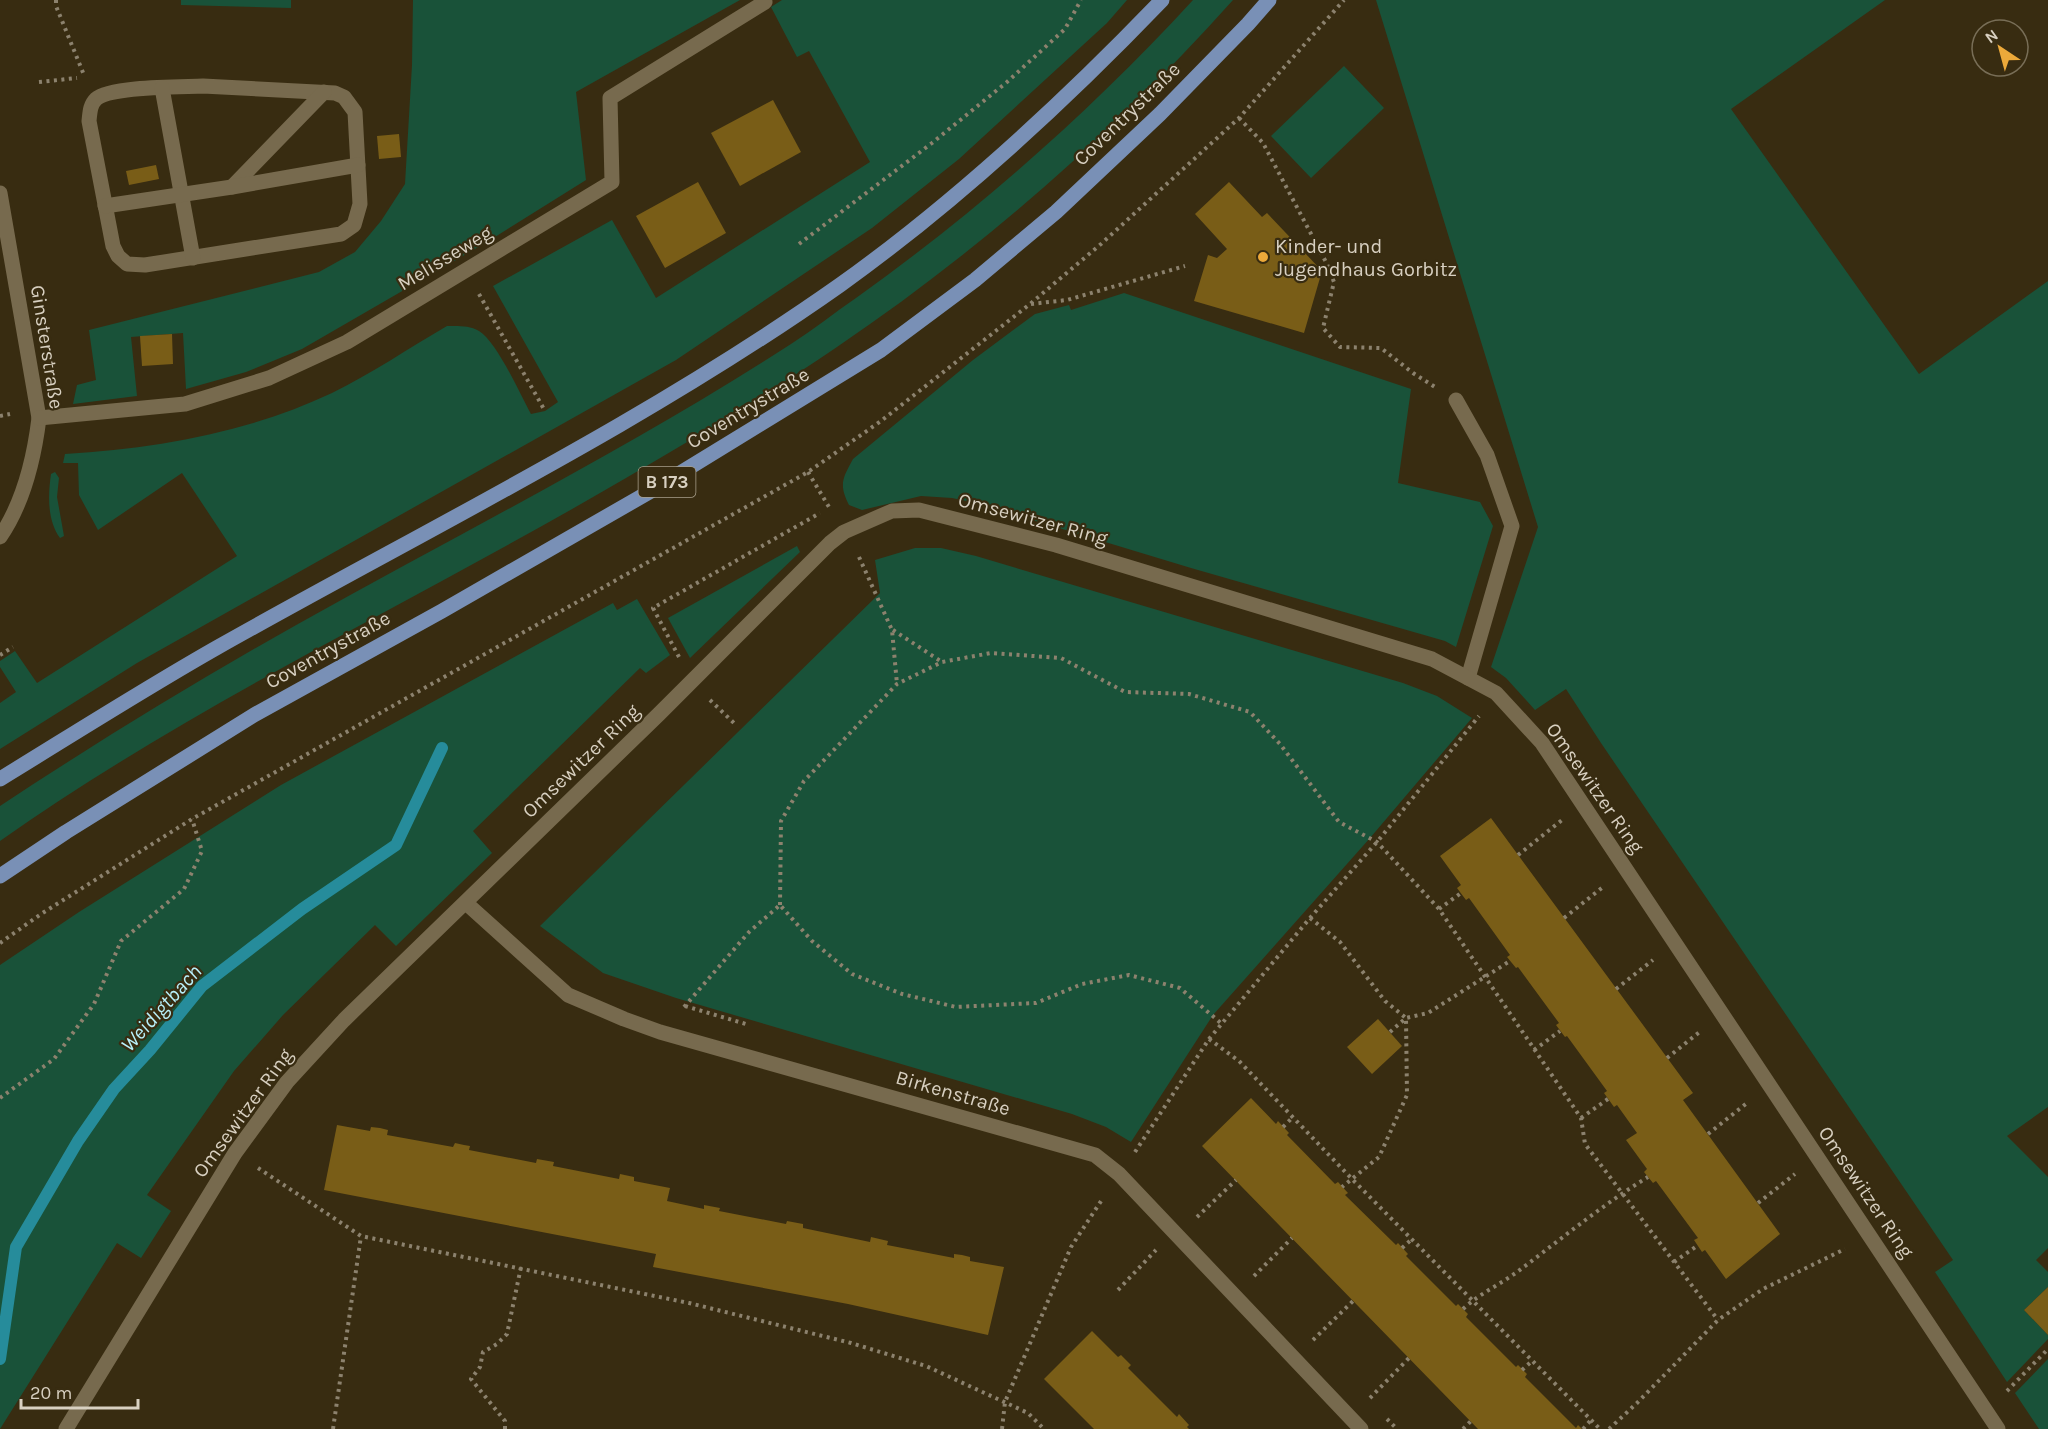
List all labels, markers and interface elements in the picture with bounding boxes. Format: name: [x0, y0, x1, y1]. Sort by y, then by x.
north arrow: [1970, 18, 2030, 78]
text: N: [1981, 25, 2002, 47]
street label: Coventrystraße: [1069, 58, 1185, 170]
street label: Melisseweg: [394, 221, 496, 295]
place label: Kinder- und Jugendhaus Gorbitz: [1275, 235, 1457, 281]
marker: Kinder- und Jugendhaus Gorbitz: [1256, 250, 1270, 264]
street label: Ginsterstraße: [26, 283, 68, 411]
street label: Coventrystraße: [683, 362, 813, 454]
road number: B 173: [638, 467, 696, 497]
street label: Omsewitzer Ring: [956, 488, 1110, 550]
street label: Coventrystraße: [262, 606, 394, 694]
street label: Omsewitzer Ring: [518, 699, 644, 823]
street label: Omsewitzer Ring: [1542, 718, 1648, 858]
water label: Weidigtbach: [116, 959, 206, 1057]
street label: Omsewitzer Ring: [189, 1044, 297, 1182]
street label: Birkenstraße: [893, 1066, 1013, 1120]
street label: Omsewitzer Ring: [1813, 1122, 1919, 1262]
scale bar: [21, 1372, 138, 1410]
text: 20 m: [30, 1382, 72, 1404]

